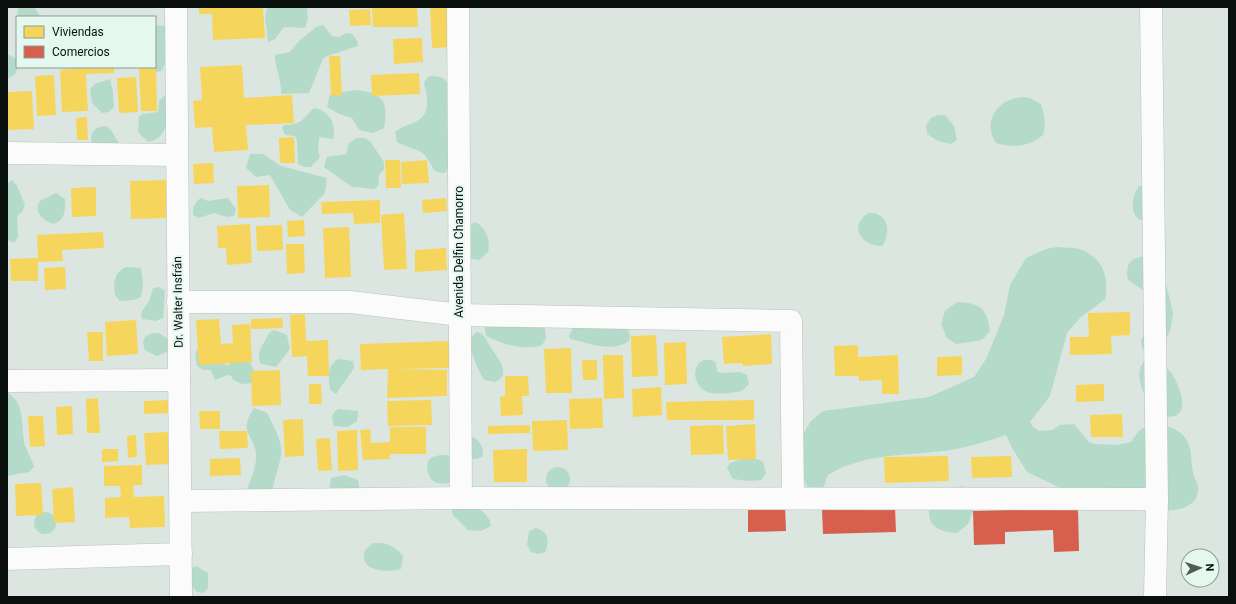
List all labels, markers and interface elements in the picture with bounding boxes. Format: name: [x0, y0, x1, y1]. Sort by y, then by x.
legend: [16, 16, 156, 68]
text: Viviendas: [52, 25, 104, 39]
text: Comercios: [52, 45, 110, 59]
street label: Avenida Delfin Chamorro: [452, 186, 466, 318]
street label: Dr. Walter Insfrán: [170, 256, 186, 348]
north arrow: [1180, 548, 1220, 588]
text: N: [1203, 563, 1216, 572]

